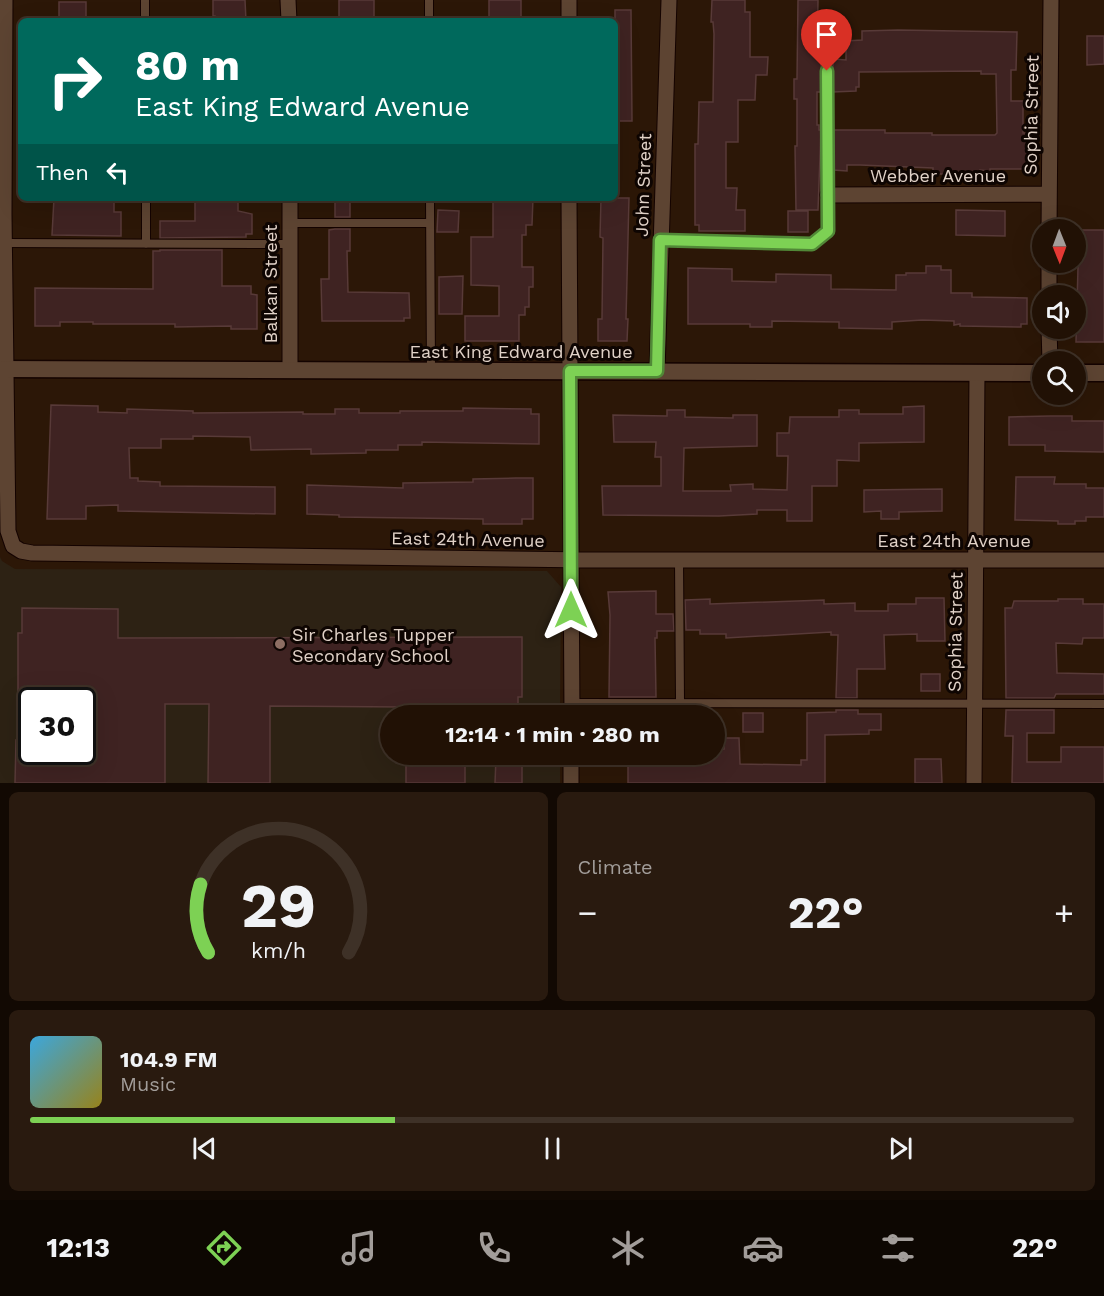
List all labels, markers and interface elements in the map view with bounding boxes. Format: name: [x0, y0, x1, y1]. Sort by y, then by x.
pin: [801, 9, 852, 71]
icon: arrive: [810, 18, 843, 51]
text: 80 m: [135, 41, 240, 90]
icon: right: [36, 42, 114, 120]
street label: Sophia Street: [1019, 55, 1043, 175]
text: East King Edward Avenue: [135, 91, 470, 123]
street label: John Street: [631, 132, 655, 237]
icon: left: [101, 156, 134, 189]
text: Then: [36, 160, 89, 185]
street label: Webber Avenue: [870, 165, 1006, 186]
north arrow: [1032, 219, 1086, 273]
map controls: [1032, 219, 1086, 405]
street label: Balkan Street: [260, 224, 281, 344]
button: sound: [1032, 285, 1086, 339]
street label: East King Edward Avenue: [409, 341, 633, 362]
button: search: [1032, 351, 1086, 405]
street label: East 24th Avenue: [391, 527, 545, 551]
street label: East 24th Avenue: [877, 530, 1031, 551]
street label: Sophia Street: [943, 572, 967, 692]
position arrow: [539, 578, 603, 642]
place label: Sir Charles Tupper Secondary School: [292, 624, 454, 666]
marker: Sir Charles Tupper Secondary School: [273, 637, 287, 651]
speed limit sign: 30: [18, 687, 96, 765]
text: 12:14 · 1 min · 280 m: [445, 722, 660, 747]
text: Climate: [578, 855, 653, 879]
text: 29: [240, 869, 316, 942]
text: 22°: [788, 886, 864, 939]
text: −: [578, 893, 597, 932]
text: +: [1054, 893, 1074, 932]
text: km/h: [251, 939, 306, 964]
text: 104.9 FM: [120, 1047, 217, 1072]
text: Music: [120, 1072, 176, 1096]
icon: previous: [188, 1132, 221, 1165]
icon: pause: [536, 1132, 569, 1165]
icon: next: [884, 1132, 917, 1165]
icon: directions: [203, 1227, 245, 1269]
icon: music: [338, 1227, 380, 1269]
icon: phone: [473, 1227, 515, 1269]
icon: climate: [607, 1227, 649, 1269]
icon: car: [742, 1227, 784, 1269]
icon: filters: [877, 1227, 919, 1269]
text: 12:13: [46, 1232, 110, 1264]
text: 22°: [1012, 1232, 1058, 1264]

